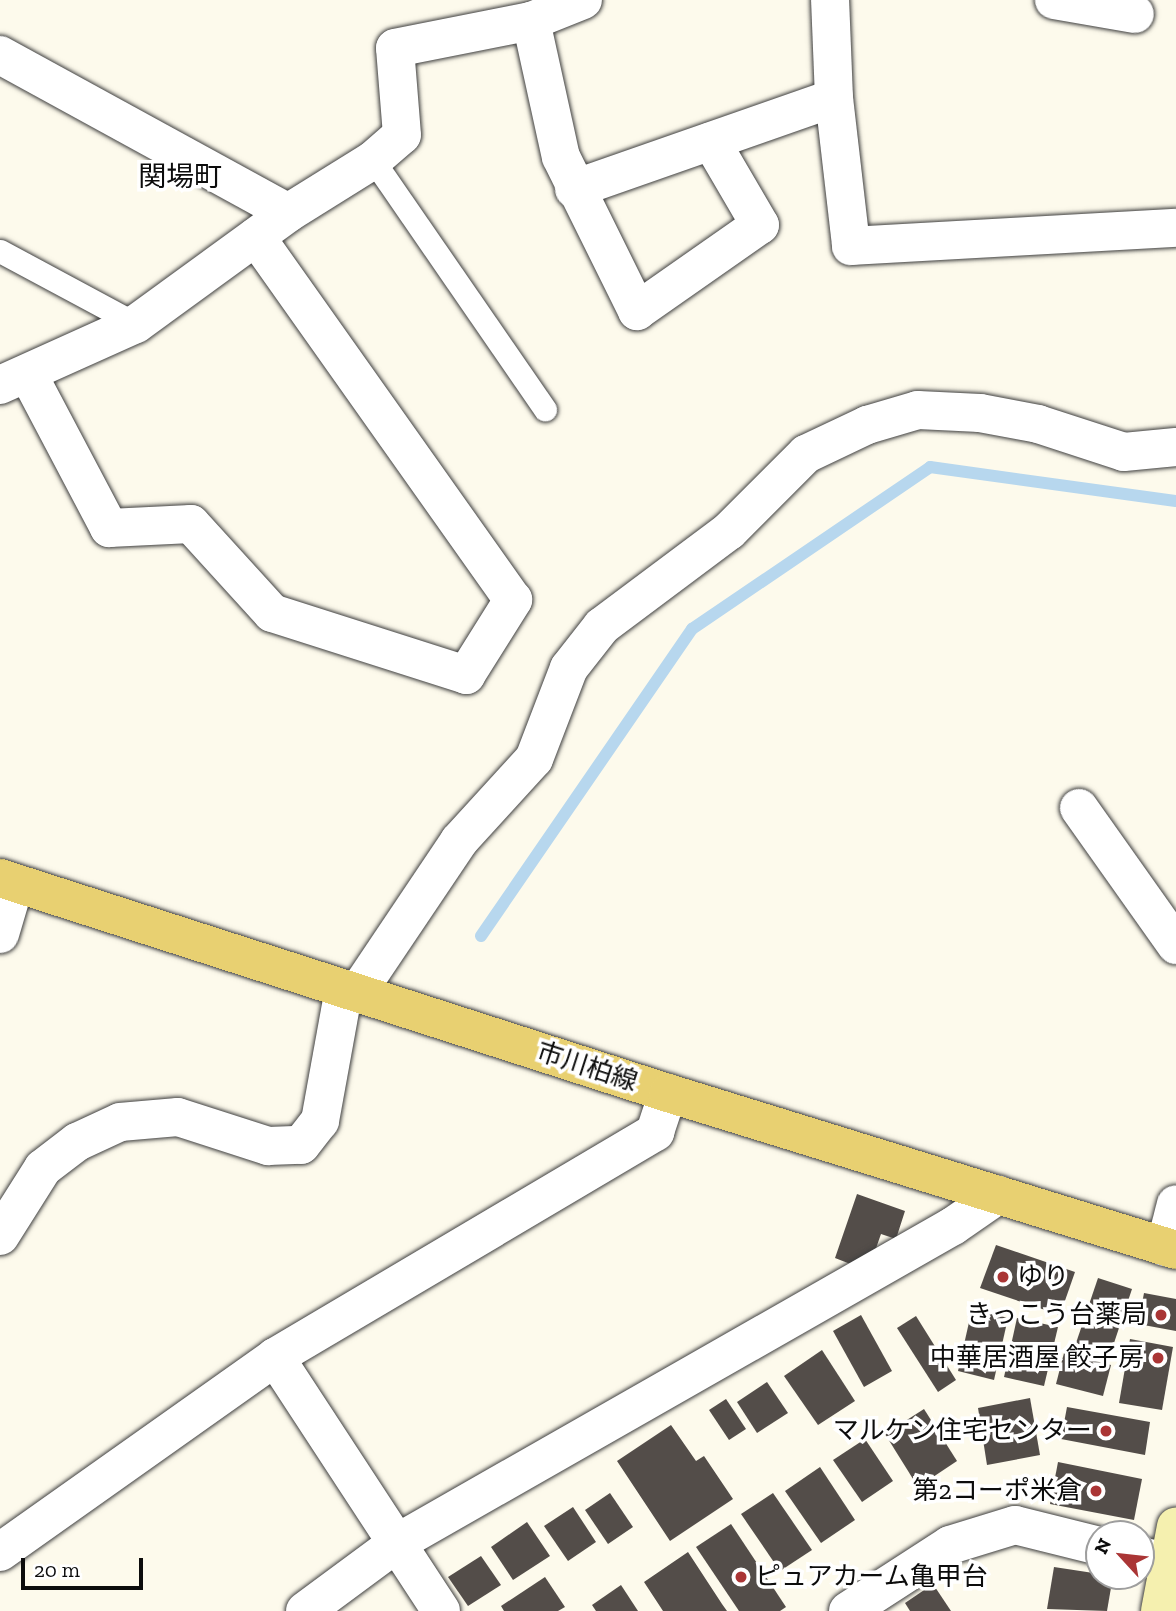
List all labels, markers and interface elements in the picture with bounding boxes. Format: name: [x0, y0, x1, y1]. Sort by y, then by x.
district label: 関場町: [138, 160, 222, 194]
street label: 市川柏線: [533, 1036, 641, 1098]
place label: ゆり: [1017, 1261, 1069, 1293]
marker: ゆり: [995, 1269, 1011, 1285]
place label: きっこう台薬局: [965, 1299, 1147, 1331]
marker: きっこう台薬局: [1153, 1307, 1169, 1323]
place label: 中華居酒屋 餃子房: [930, 1342, 1144, 1374]
marker: 中華居酒屋 餃子房: [1150, 1350, 1166, 1366]
place label: マルケン住宅センター: [832, 1415, 1092, 1447]
marker: マルケン住宅センター: [1098, 1423, 1114, 1439]
place label: 第2コーポ米倉: [913, 1475, 1082, 1507]
marker: 第2コーポ米倉: [1088, 1483, 1104, 1499]
north arrow: [1085, 1520, 1155, 1590]
text: N: [1089, 1534, 1116, 1558]
scale bar: [24, 1544, 147, 1588]
text: 20 m: [34, 1557, 80, 1582]
place label: ピュアカーム亀甲台: [755, 1561, 989, 1593]
marker: ピュアカーム亀甲台: [733, 1569, 749, 1585]

